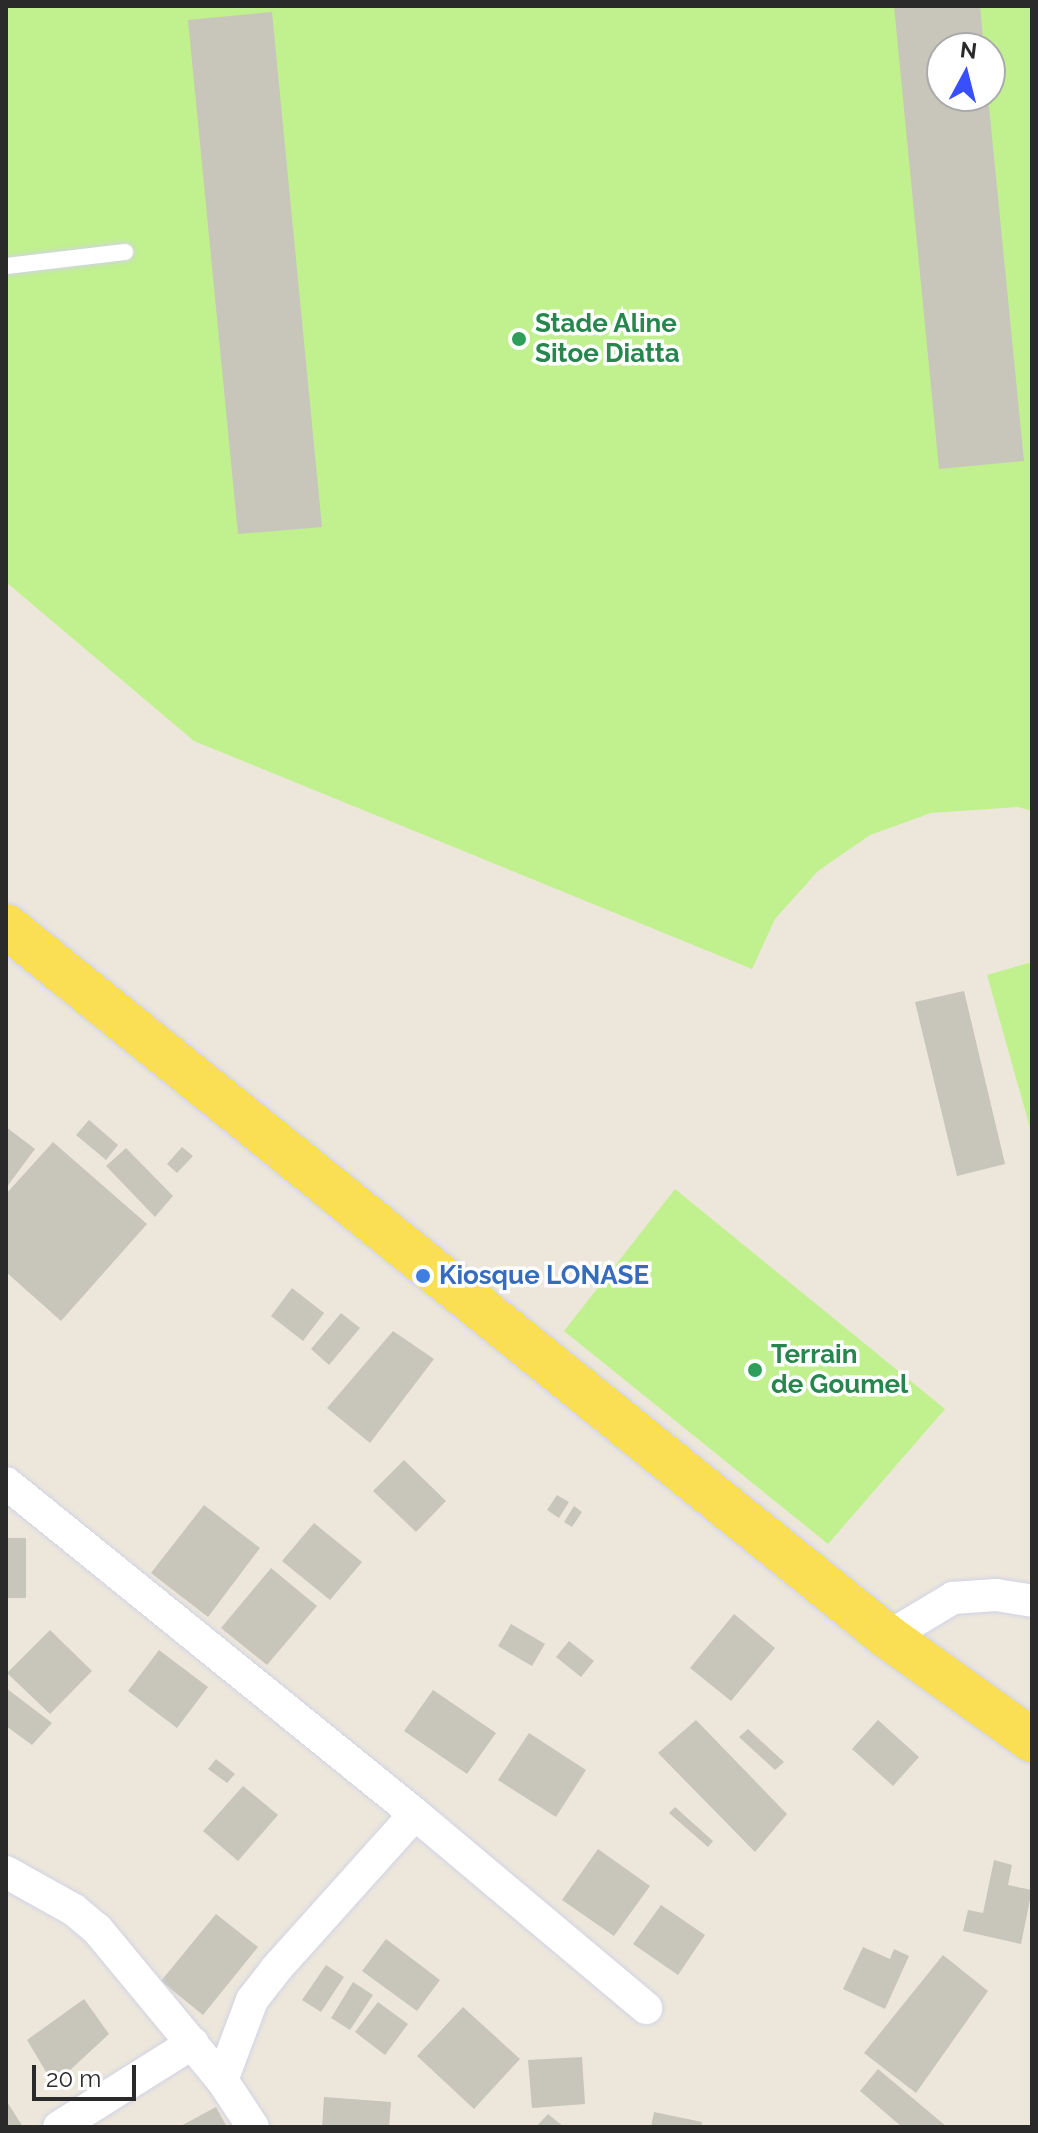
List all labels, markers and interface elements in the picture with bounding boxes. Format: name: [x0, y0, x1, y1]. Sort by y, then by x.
north arrow: [926, 32, 1006, 112]
text: N: [959, 36, 979, 64]
place label: Stade Aline Sitoe Diatta: [535, 308, 680, 370]
marker: Stade Aline Sitoe Diatta: [510, 330, 528, 348]
place label: Kiosque LONASE: [439, 1260, 649, 1292]
marker: Kiosque LONASE: [414, 1267, 432, 1285]
place label: Terrain de Goumel: [771, 1339, 908, 1400]
marker: Terrain de Goumel: [746, 1361, 764, 1379]
scale bar: [36, 2049, 140, 2099]
text: 20 m: [46, 2064, 101, 2093]

